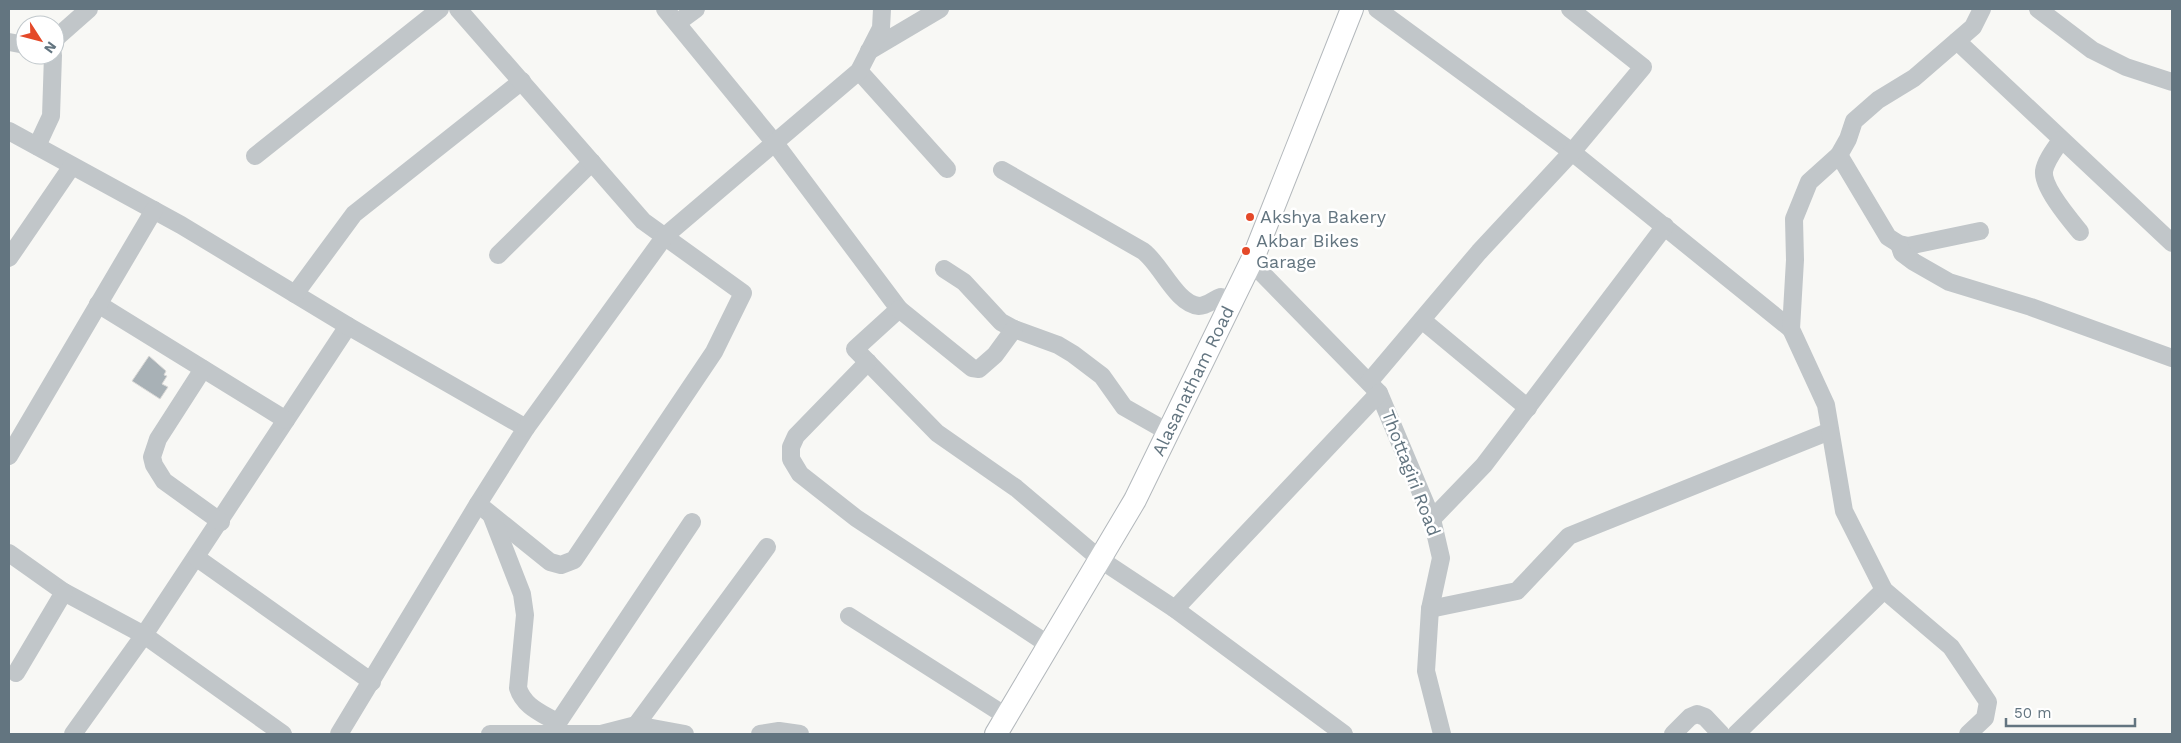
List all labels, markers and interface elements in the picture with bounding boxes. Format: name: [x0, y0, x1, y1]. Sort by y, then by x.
north arrow: [15, 15, 65, 65]
text: N: [41, 39, 60, 57]
place label: Akshya Bakery: [1260, 206, 1387, 227]
marker: Akshya Bakery: [1244, 211, 1256, 223]
place label: Akbar Bikes Garage: [1256, 230, 1359, 272]
marker: Akbar Bikes Garage: [1240, 245, 1252, 257]
street label: Alasanatham Road: [1147, 302, 1238, 459]
street label: Thottagiri Road: [1378, 407, 1445, 539]
scale bar: [2006, 696, 2135, 728]
text: 50 m: [2014, 704, 2051, 722]

